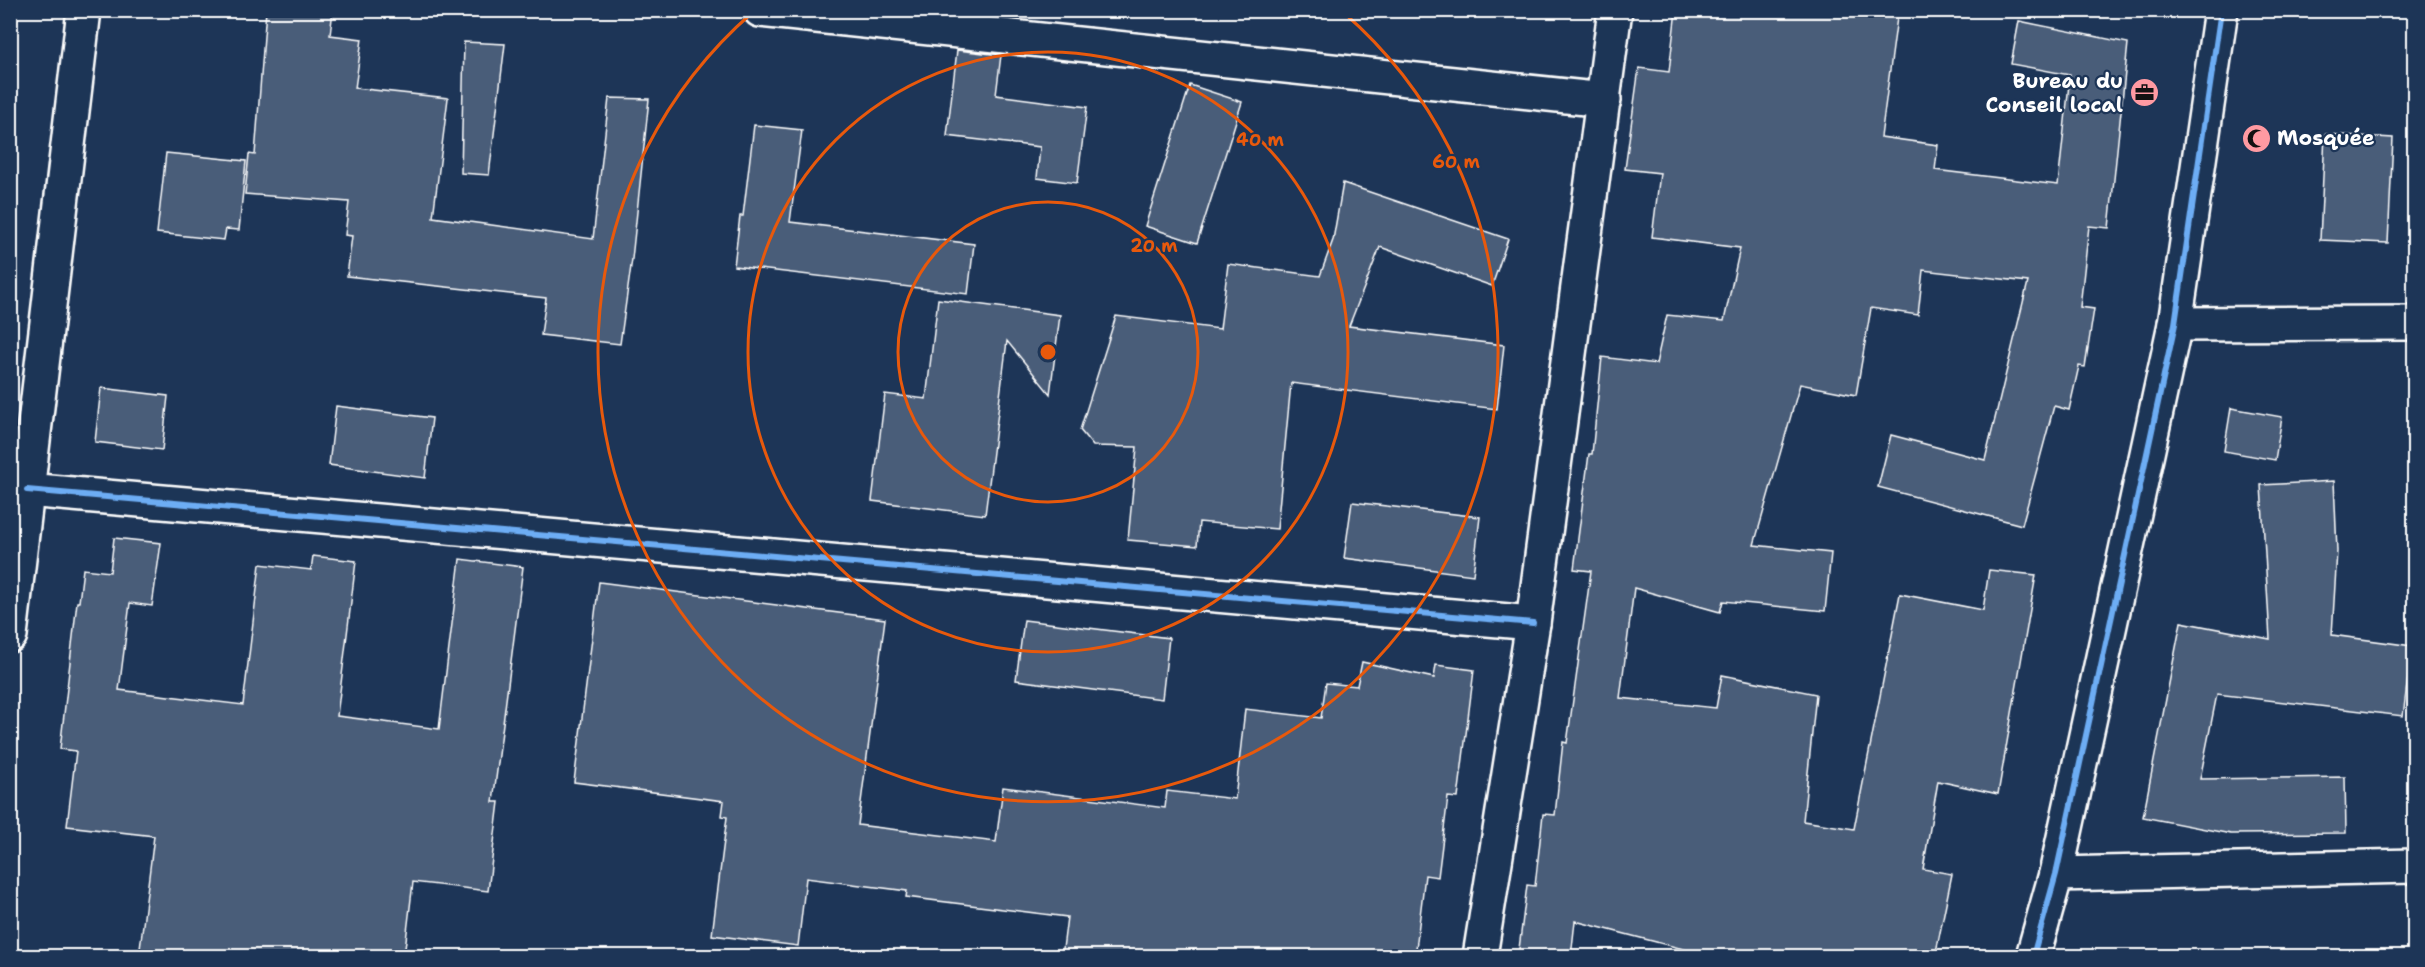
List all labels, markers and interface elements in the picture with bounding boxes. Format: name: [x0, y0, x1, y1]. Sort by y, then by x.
place label: Bureau du Conseil local: [1985, 67, 2123, 119]
office icon: Bureau du Conseil local: [2128, 77, 2160, 109]
mosque icon: Mosquée: [2240, 122, 2272, 154]
place label: Mosquée: [2277, 124, 2375, 152]
text: 40 m: [1236, 128, 1284, 152]
text: 60 m: [1432, 150, 1480, 174]
text: 20 m: [1130, 234, 1178, 258]
centre of rings: [1038, 342, 1058, 362]

